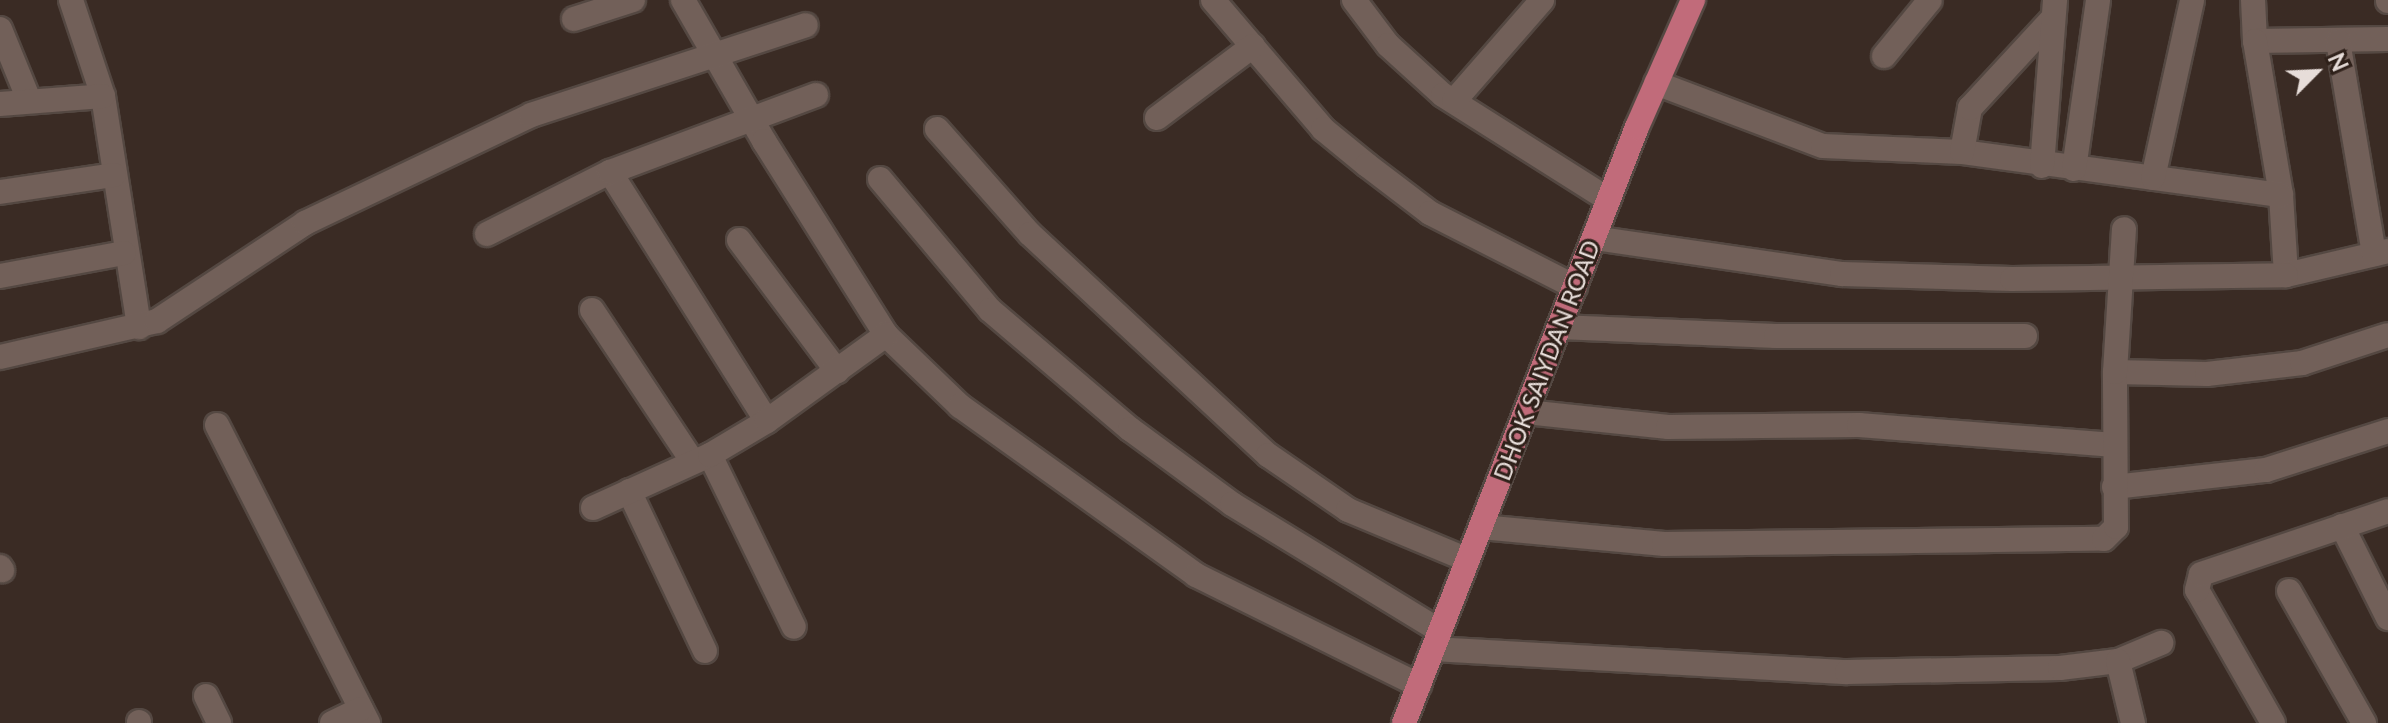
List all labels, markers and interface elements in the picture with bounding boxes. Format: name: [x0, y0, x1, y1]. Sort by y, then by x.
north arrow: [2276, 32, 2356, 112]
text: N: [2323, 49, 2354, 75]
street label: DHOK SAIYDAN ROAD: [1487, 236, 1605, 484]

